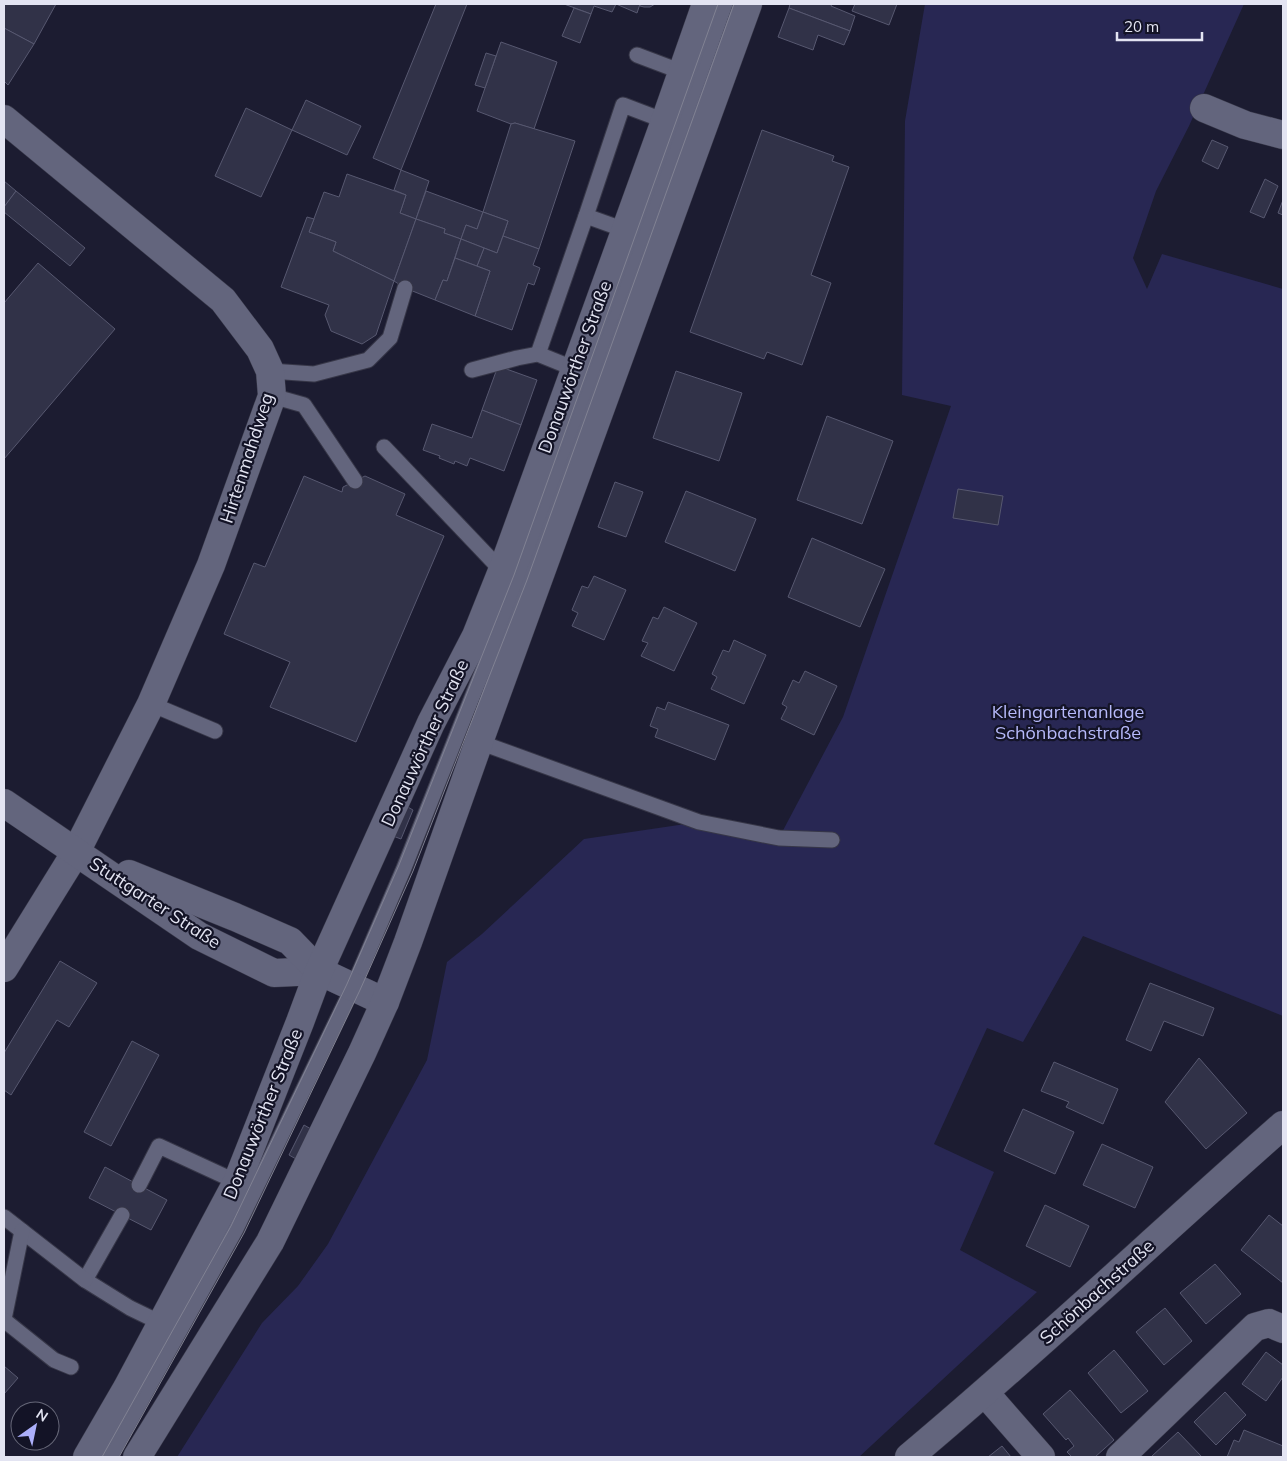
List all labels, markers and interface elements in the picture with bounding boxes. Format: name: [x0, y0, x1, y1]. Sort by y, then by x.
scale bar: [1117, 10, 1202, 42]
text: 20 m: [1124, 17, 1159, 36]
street label: Donauwörther Straße: [533, 277, 616, 456]
street label: Hirtenmahdweg: [215, 390, 278, 526]
street label: Donauwörther Straße: [376, 655, 473, 830]
park label: Kleingartenanlage Schönbachstraße: [992, 700, 1144, 744]
street label: Stuttgarter Straße: [85, 852, 225, 954]
street label: Donauwörther Straße: [218, 1025, 307, 1203]
street label: Schönbachstraße: [1035, 1234, 1159, 1349]
north arrow: [10, 1401, 60, 1451]
text: N: [33, 1405, 51, 1426]

